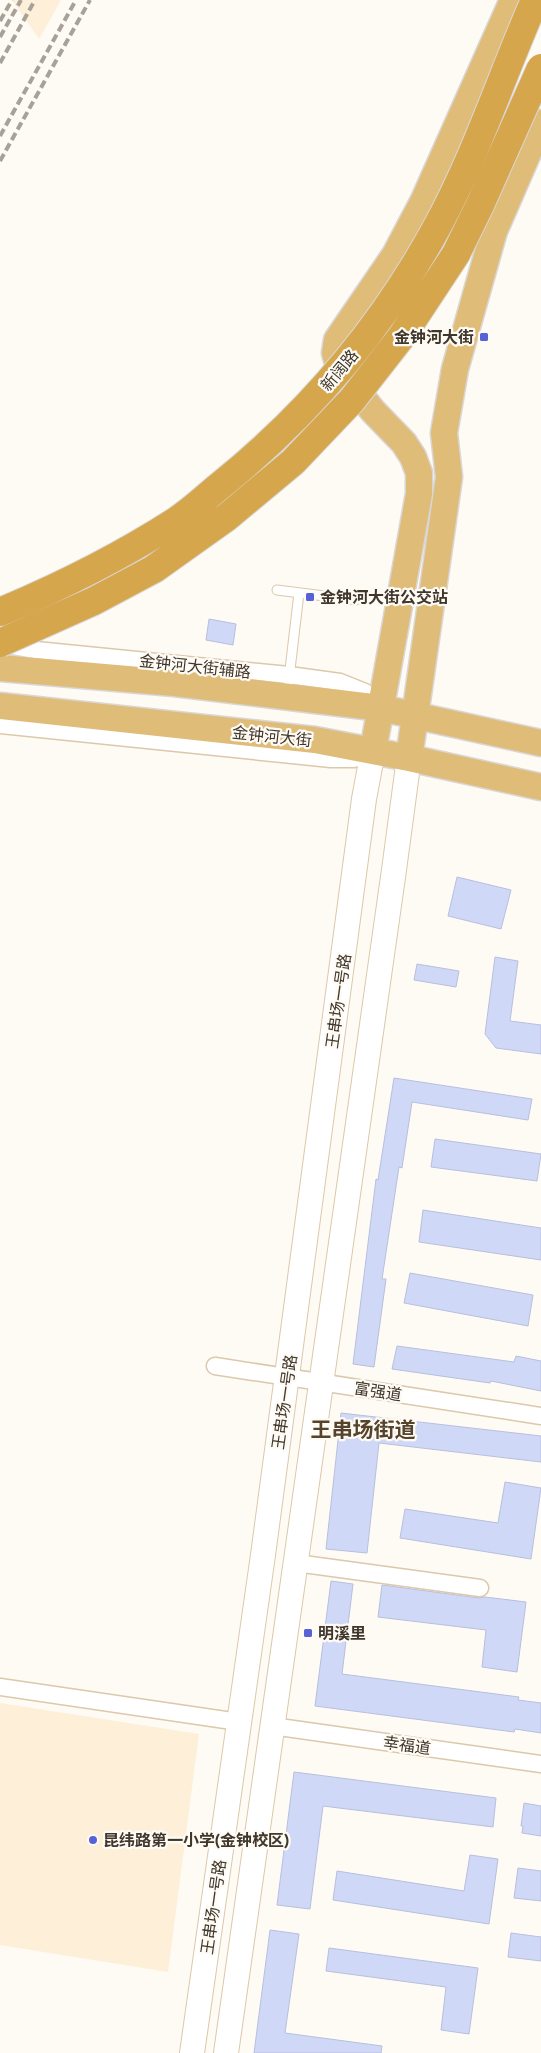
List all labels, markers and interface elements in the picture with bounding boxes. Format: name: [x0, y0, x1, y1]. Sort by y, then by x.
place label: 金钟河大街: [394, 328, 474, 348]
marker: 金钟河大街: [478, 331, 490, 343]
street label: 新阔路: [317, 346, 363, 395]
place label: 金钟河大街公交站: [320, 588, 448, 608]
marker: 金钟河大街公交站: [304, 591, 316, 603]
street label: 金钟河大街辅路: [138, 651, 252, 683]
street label: 金钟河大街: [231, 723, 313, 751]
street label: 王串场一号路: [322, 952, 356, 1050]
street label: 王串场一号路: [268, 1353, 302, 1451]
street label: 富强道: [353, 1378, 403, 1406]
district label: 王串场街道: [311, 1418, 416, 1443]
place label: 明溪里: [318, 1624, 366, 1644]
marker: 明溪里: [302, 1627, 314, 1639]
street label: 幸福道: [382, 1733, 432, 1759]
place label: 昆纬路第一小学(金钟校区): [103, 1831, 289, 1851]
marker: 昆纬路第一小学(金钟校区): [87, 1834, 99, 1846]
street label: 王串场一号路: [197, 1858, 231, 1956]

